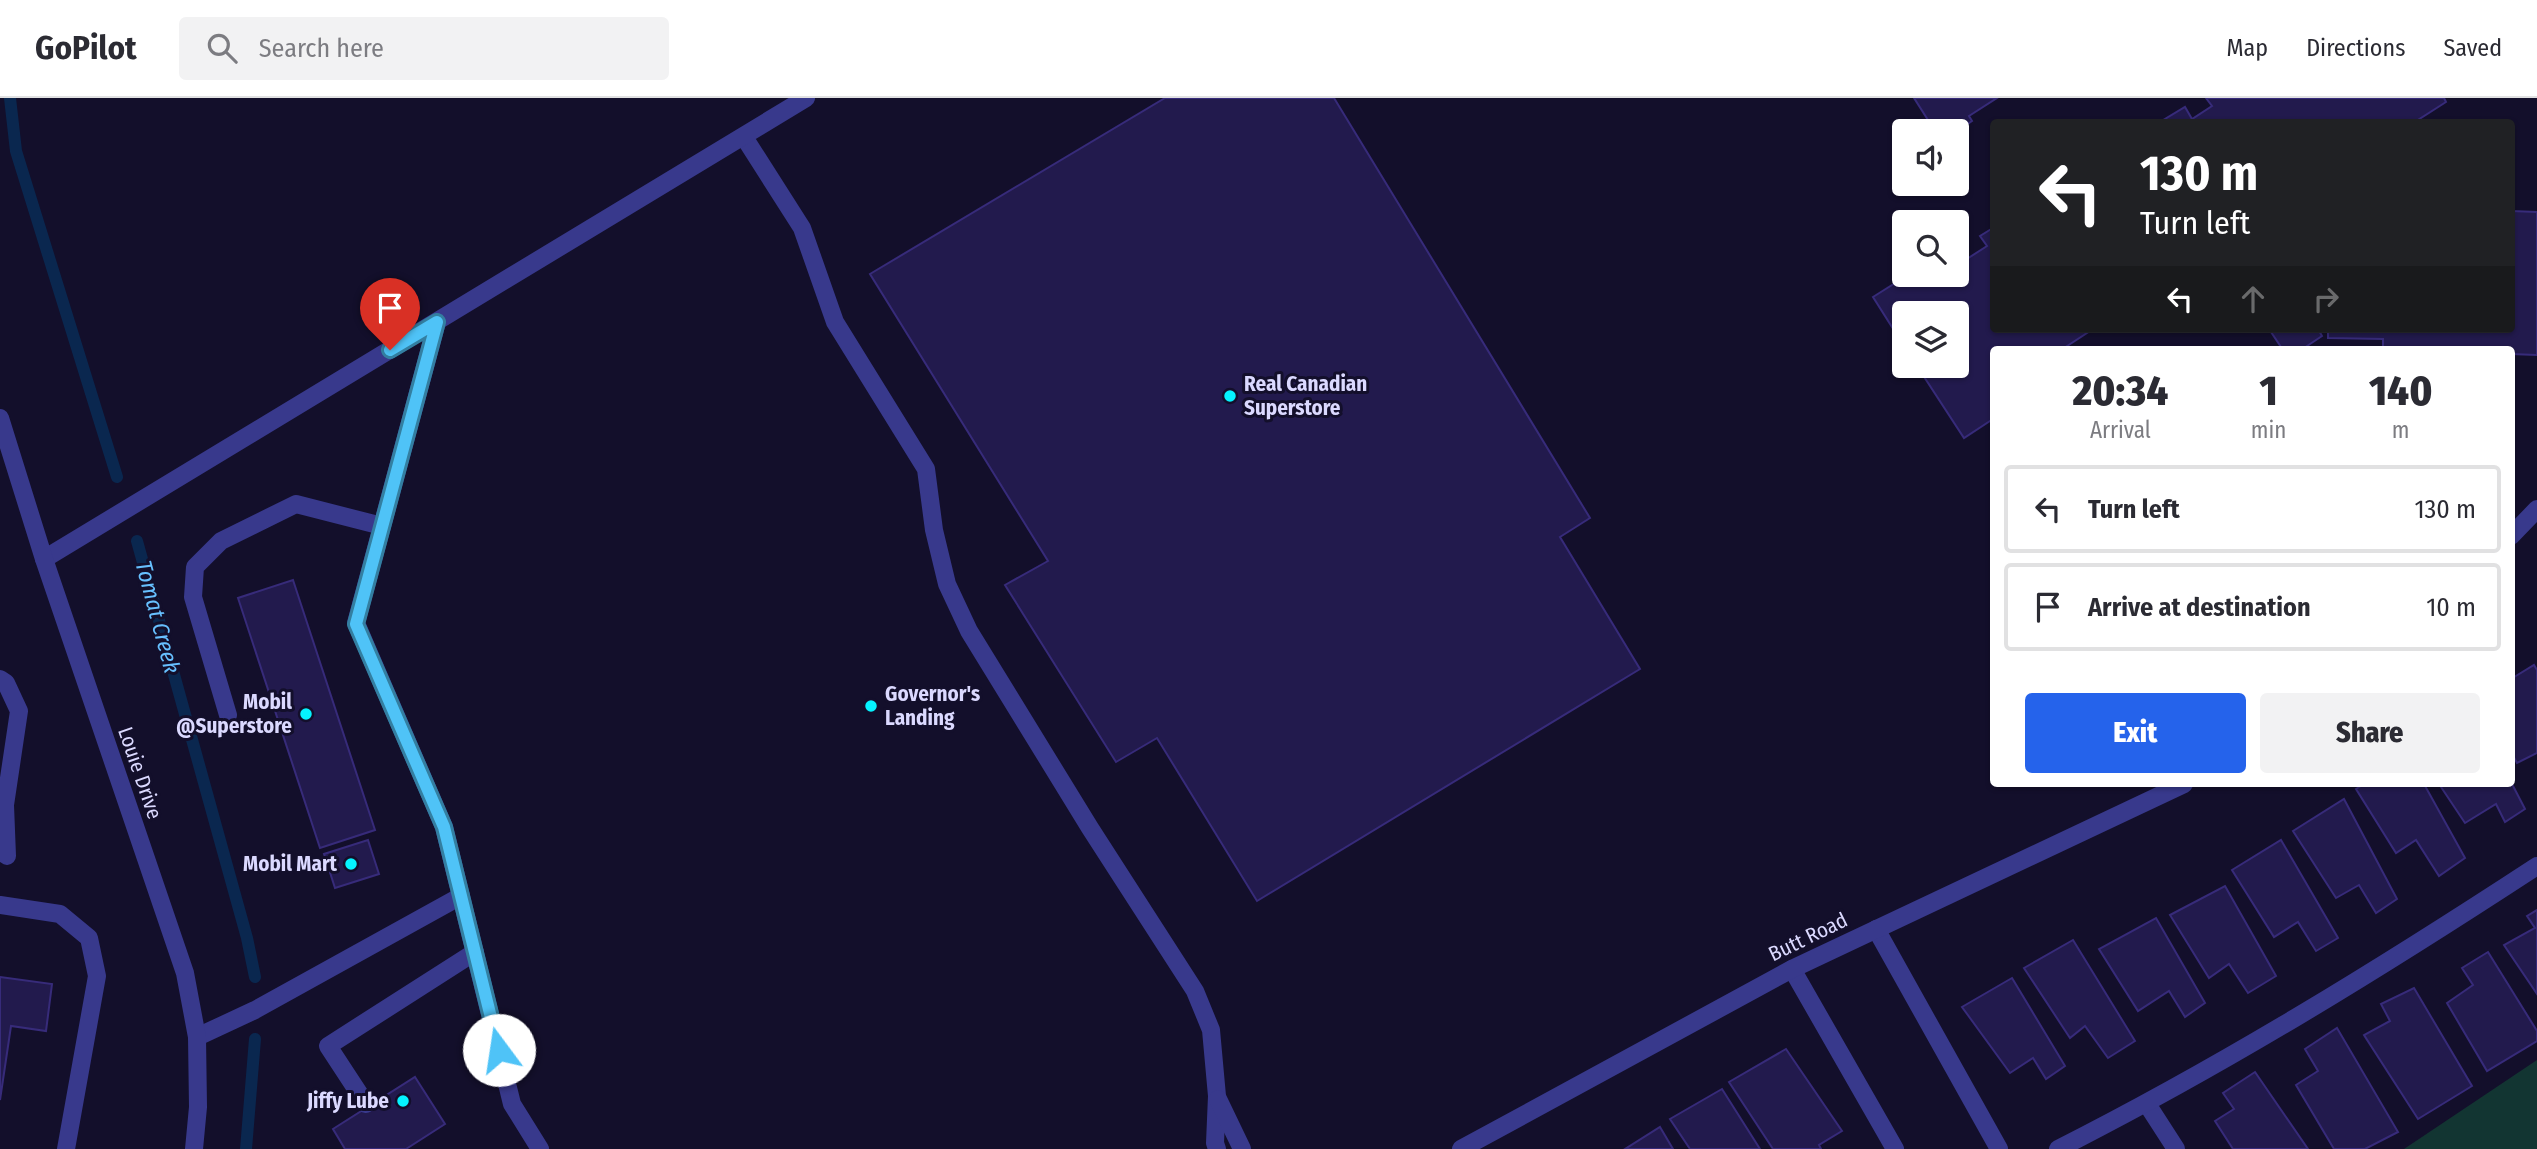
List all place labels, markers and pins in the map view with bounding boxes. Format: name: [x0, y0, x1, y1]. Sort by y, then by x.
pin: [360, 278, 420, 350]
place label: Real Canadian Superstore: [1244, 371, 1367, 421]
marker: Real Canadian Superstore: [1222, 388, 1238, 404]
place label: Governor's Landing: [885, 681, 980, 731]
place label: Mobil @Superstore: [176, 689, 292, 739]
marker: Governor's Landing: [863, 698, 879, 714]
marker: Mobil @Superstore: [298, 706, 314, 722]
place label: Mobil Mart: [243, 851, 338, 877]
marker: Mobil Mart: [343, 856, 359, 872]
place label: Jiffy Lube: [306, 1088, 389, 1114]
marker: Jiffy Lube: [395, 1093, 411, 1109]

